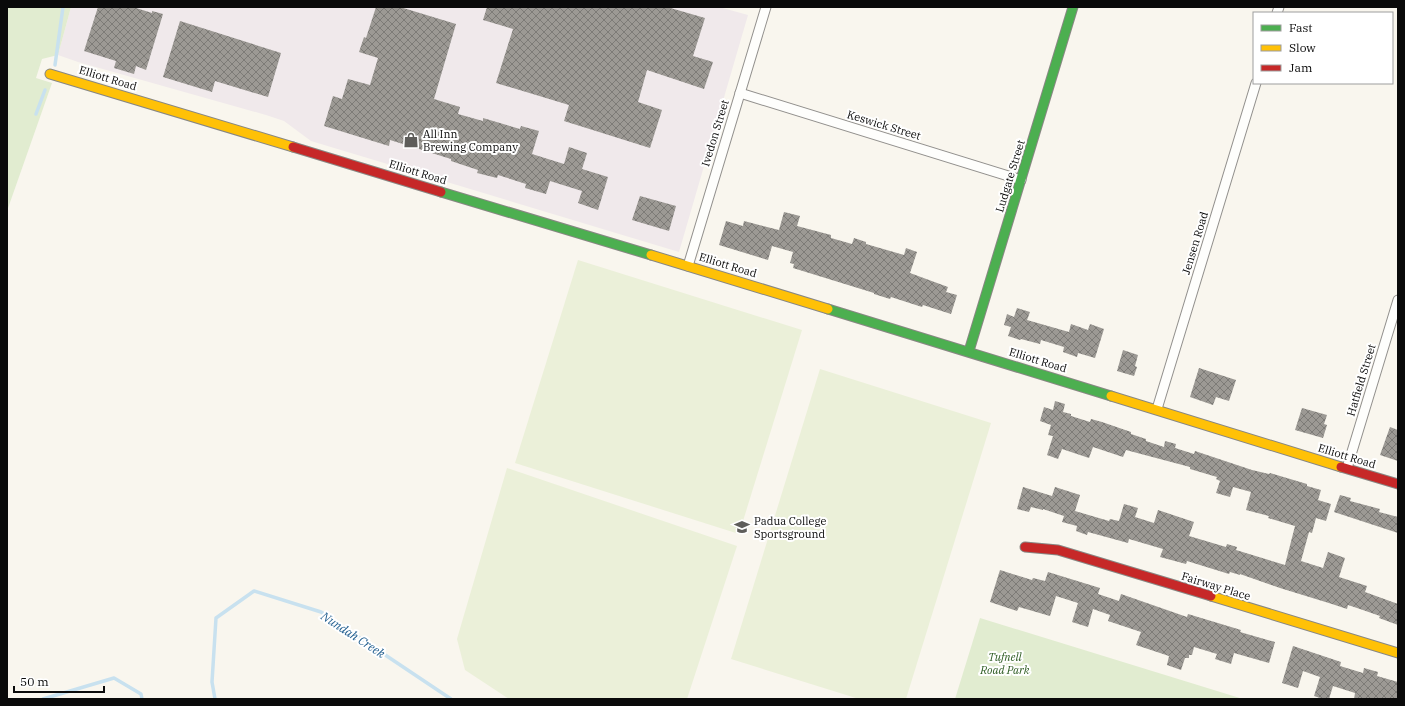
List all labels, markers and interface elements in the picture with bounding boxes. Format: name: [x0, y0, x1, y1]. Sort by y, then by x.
legend: [1253, 12, 1393, 84]
text: Fast: [1289, 20, 1313, 35]
text: Slow: [1289, 40, 1316, 55]
text: Jam: [1289, 60, 1313, 75]
street label: Elliott Road: [77, 63, 139, 94]
street label: Ivedon Street: [698, 98, 732, 168]
street label: Keswick Street: [845, 107, 923, 143]
place label: All Inn Brewing Company: [423, 127, 518, 154]
shop icon: All Inn Brewing Company: [402, 131, 420, 149]
street label: Ludgate Street: [992, 138, 1028, 214]
street label: Elliott Road: [387, 157, 449, 188]
street label: Jensen Road: [1179, 210, 1211, 276]
street label: Elliott Road: [697, 250, 759, 281]
street label: Hatfield Street: [1343, 342, 1379, 418]
street label: Elliott Road: [1007, 345, 1069, 376]
street label: Elliott Road: [1316, 441, 1378, 472]
place label: Padua College Sportsground: [754, 514, 826, 541]
school or university icon: Padua College Sportsground: [733, 518, 751, 536]
street label: Fairway Place: [1180, 569, 1252, 603]
water label: Nundah Creek: [318, 608, 389, 661]
park label: Tufnell Road Park: [979, 650, 1030, 677]
scale bar: [14, 668, 104, 694]
text: 50 m: [20, 674, 49, 689]

